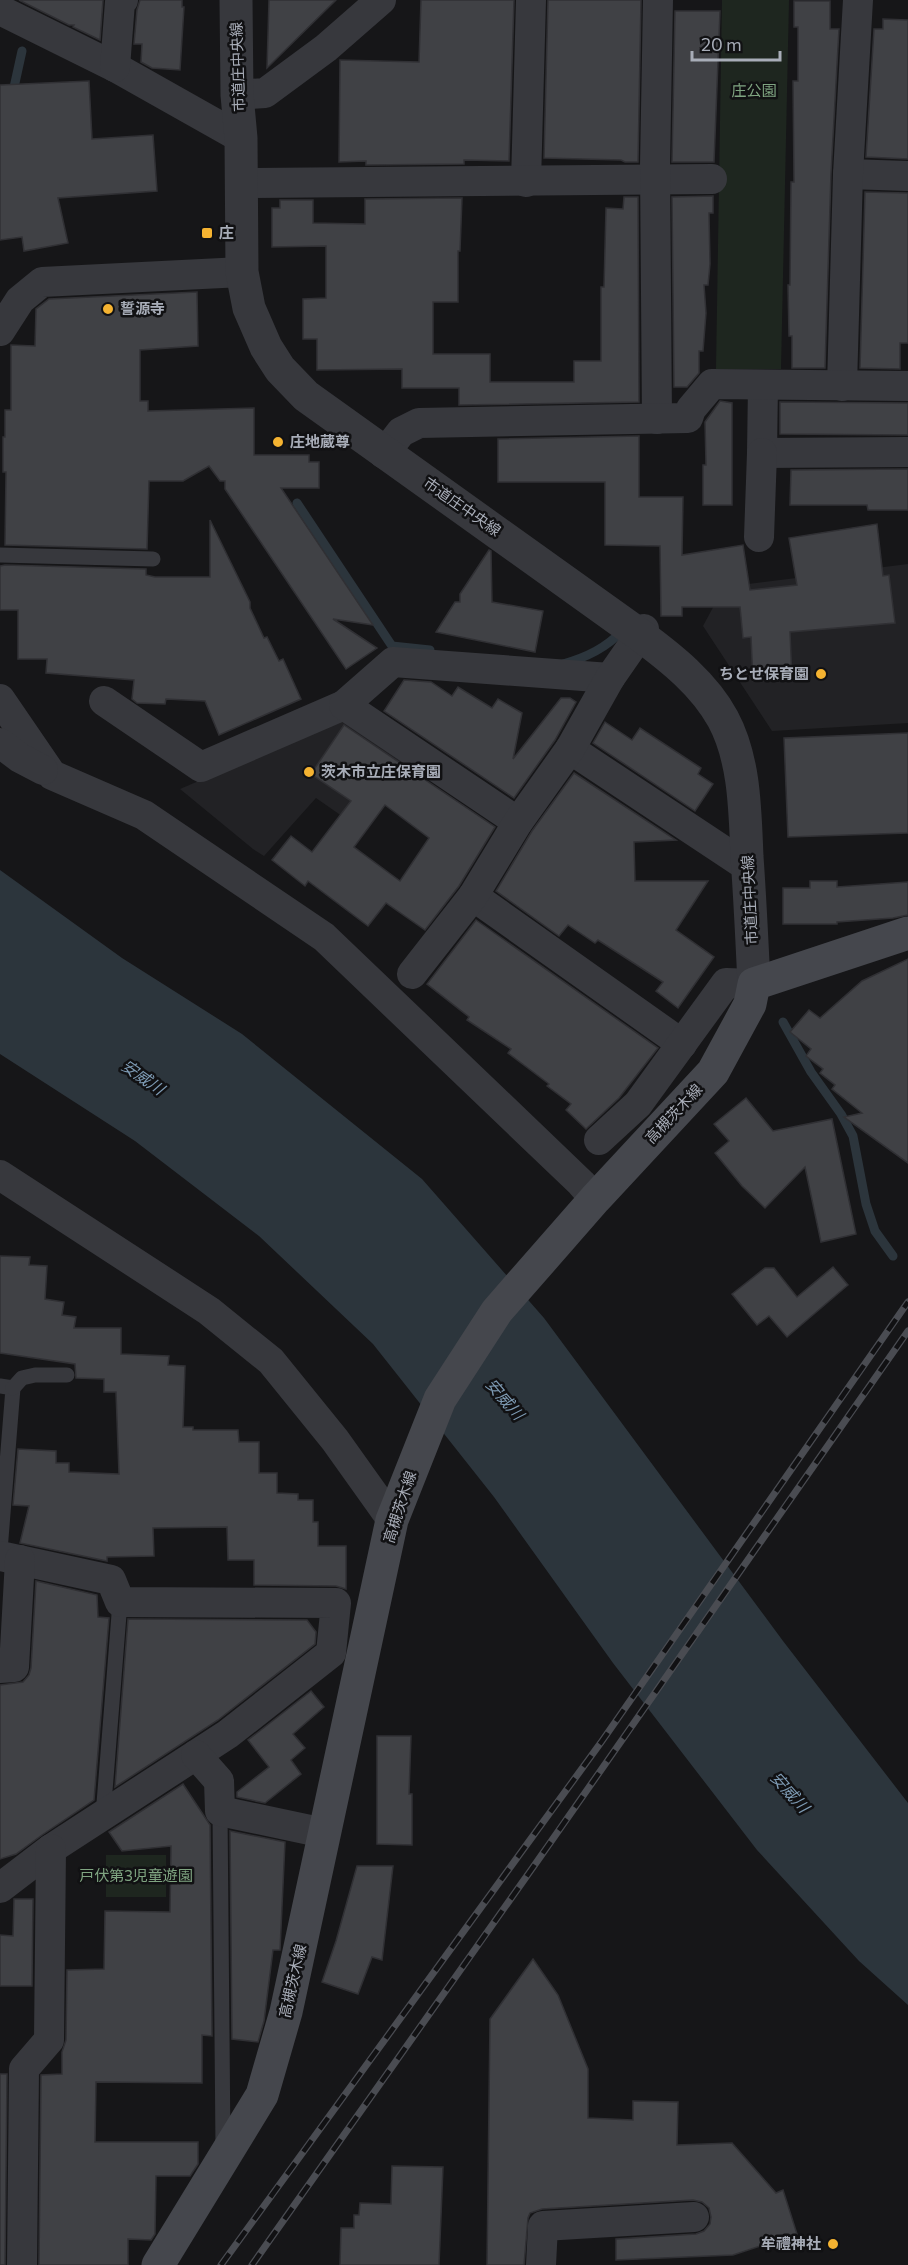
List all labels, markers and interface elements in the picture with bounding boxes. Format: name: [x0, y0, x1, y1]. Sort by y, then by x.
street label: 市道庄中央線: [226, 22, 248, 112]
scale bar: [692, 24, 780, 62]
text: 20 m: [701, 33, 742, 55]
park label: 庄公園: [731, 81, 777, 99]
place label: 庄: [219, 223, 234, 241]
marker: 庄: [200, 226, 214, 240]
place label: 誓源寺: [120, 299, 165, 317]
marker: 誓源寺: [101, 302, 115, 316]
place label: 庄地蔵尊: [290, 432, 350, 450]
marker: 庄地蔵尊: [271, 435, 285, 449]
street label: 市道庄中央線: [421, 473, 505, 539]
place label: ちとせ保育園: [719, 664, 809, 682]
marker: ちとせ保育園: [814, 667, 828, 681]
place label: 茨木市立庄保育園: [321, 762, 441, 780]
marker: 茨木市立庄保育園: [302, 765, 316, 779]
street label: 市道庄中央線: [738, 855, 760, 945]
water label: 安威川: [118, 1055, 170, 1099]
street label: 高槻茨木線: [641, 1080, 705, 1147]
water label: 安威川: [482, 1374, 530, 1425]
street label: 高槻茨木線: [379, 1468, 419, 1545]
water label: 安威川: [767, 1767, 815, 1817]
park label: 戸伏第3児童遊園: [79, 1866, 193, 1884]
street label: 高槻茨木線: [275, 1942, 309, 2019]
place label: 牟禮神社: [761, 2234, 821, 2252]
marker: 牟禮神社: [826, 2237, 840, 2251]

